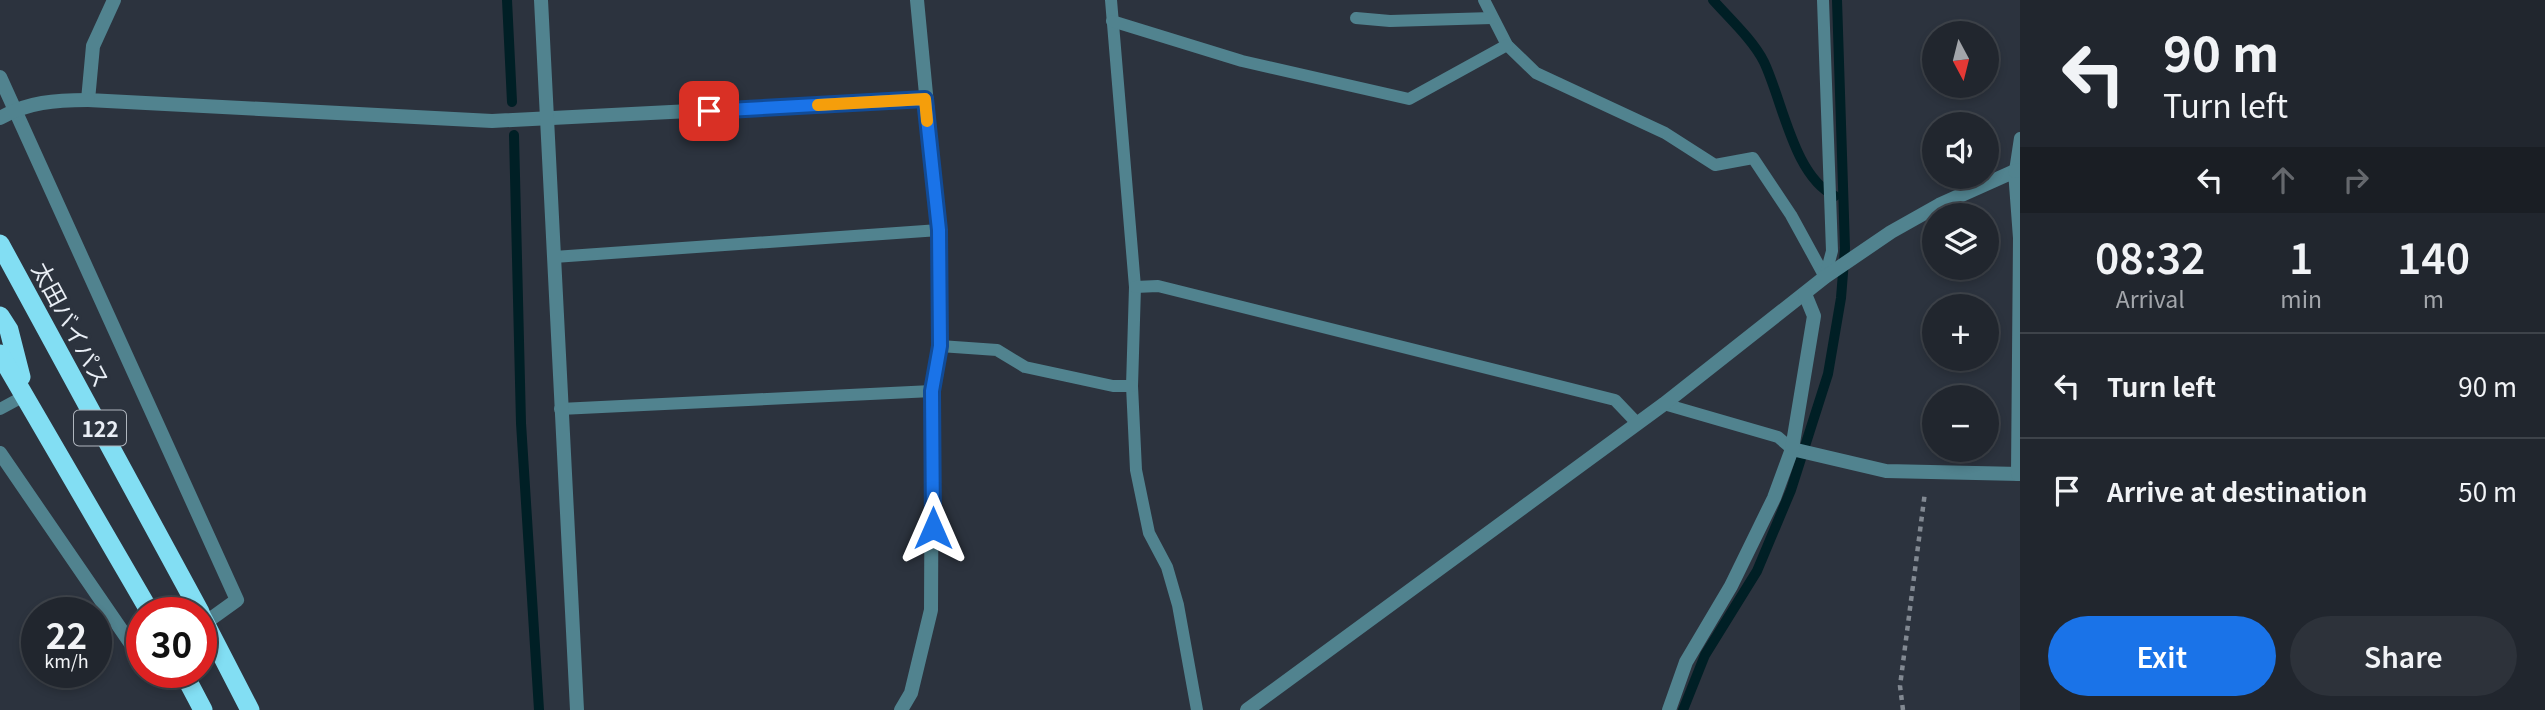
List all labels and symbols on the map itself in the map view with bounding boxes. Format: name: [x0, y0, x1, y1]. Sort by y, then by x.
north arrow: [1922, 21, 1998, 98]
pin: [679, 81, 739, 141]
street label: 太田バイパス: [25, 255, 119, 393]
road number: 122: [74, 410, 126, 446]
position arrow: [896, 491, 970, 565]
speed limit sign: 30: [126, 597, 217, 688]

